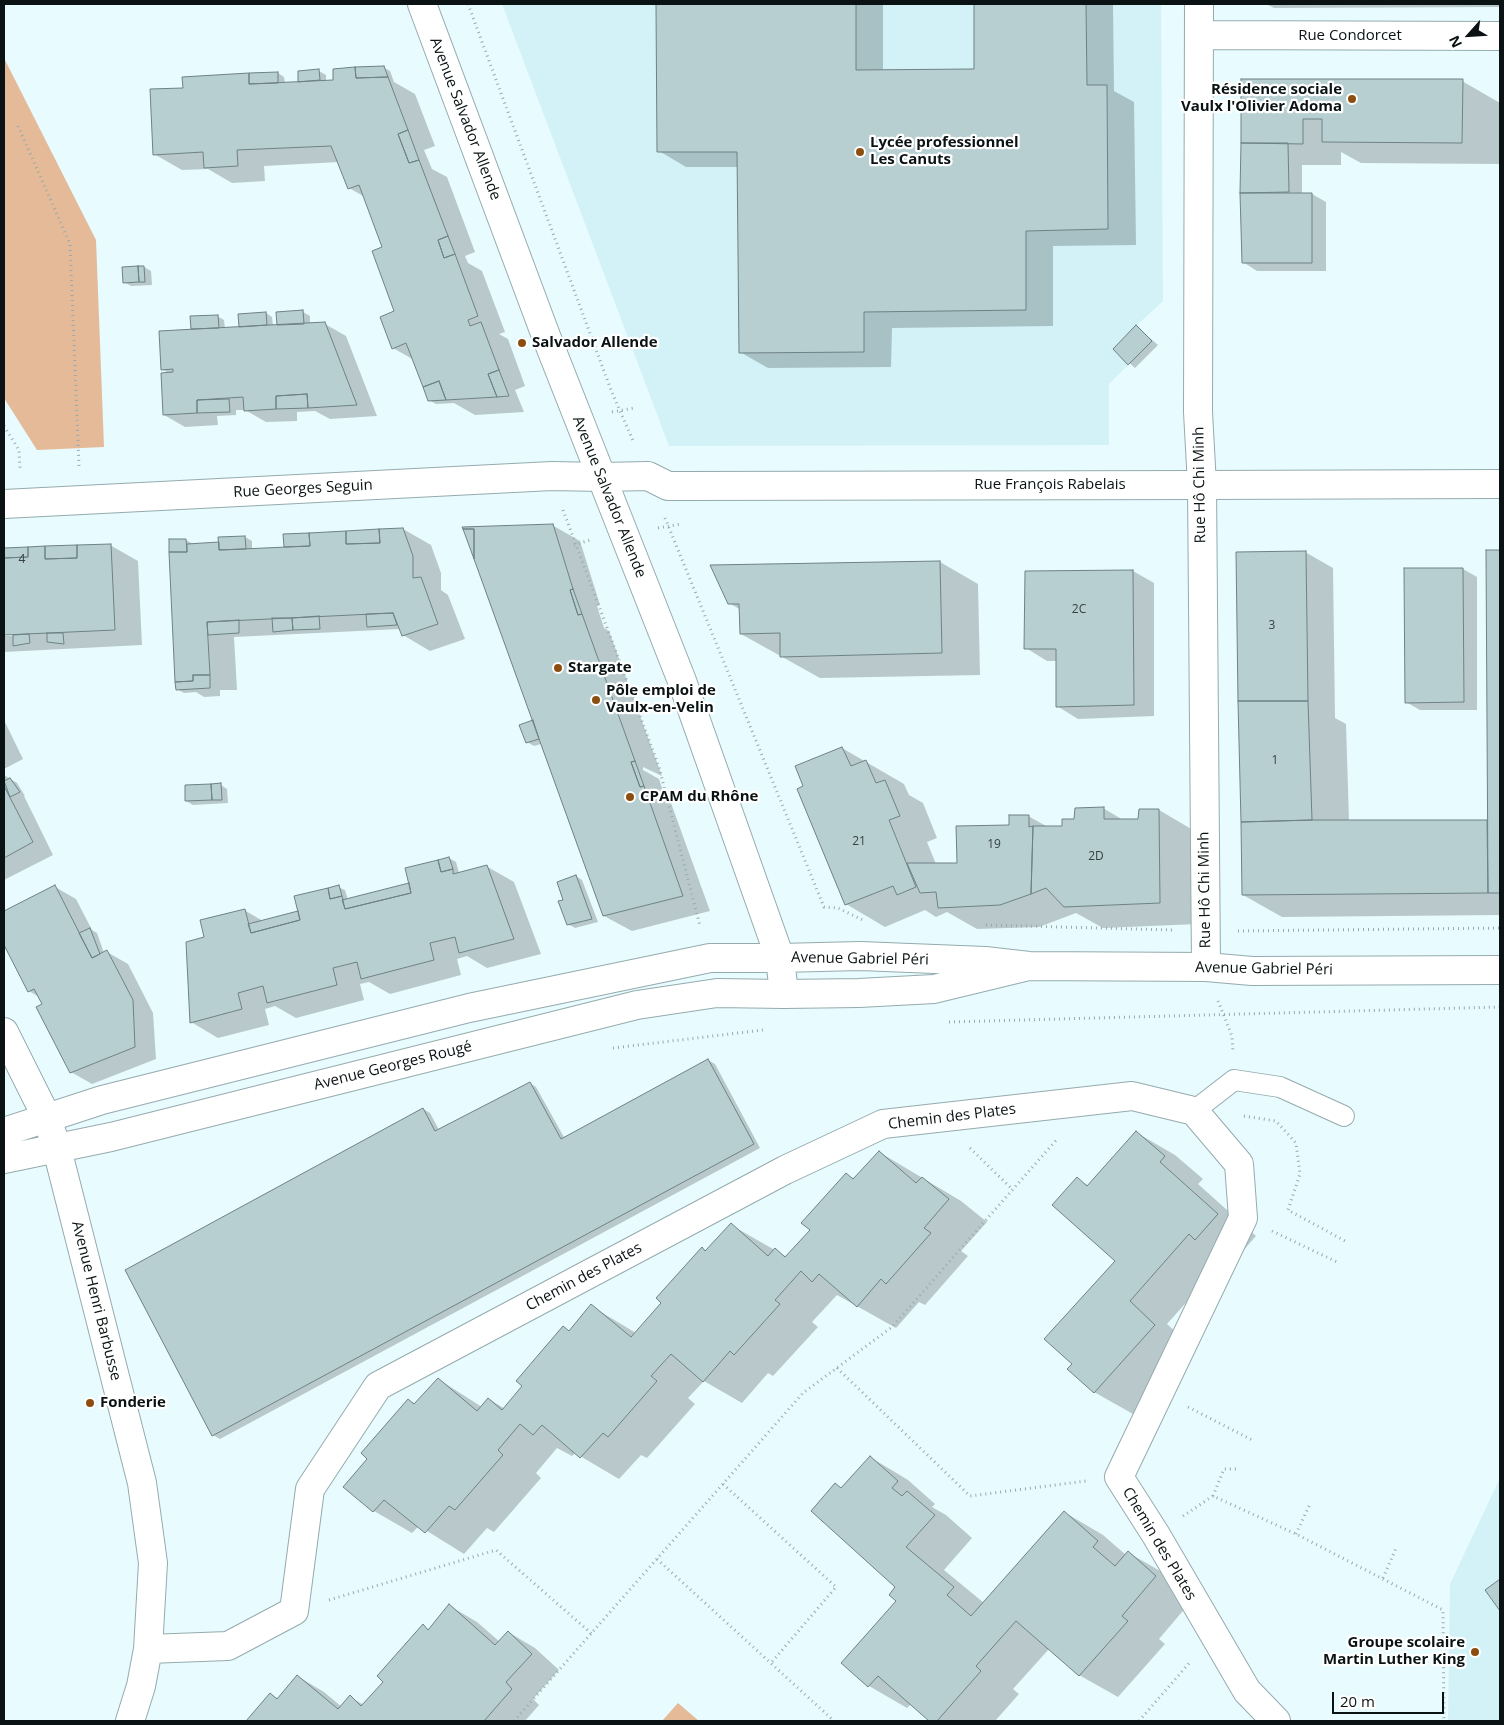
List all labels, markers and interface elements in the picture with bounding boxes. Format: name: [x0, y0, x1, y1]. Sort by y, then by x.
north arrow: [1444, 10, 1494, 60]
street label: Rue Condorcet: [1298, 27, 1402, 45]
text: N: [1444, 33, 1466, 51]
street label: Avenue Salvador Allende: [426, 35, 504, 203]
place label: Résidence sociale Vaulx l'Olivier Adoma: [1181, 81, 1342, 116]
marker: Résidence sociale Vaulx l'Olivier Adoma: [1346, 93, 1358, 105]
place label: Lycée professionnel Les Canuts: [870, 134, 1019, 169]
marker: Lycée professionnel Les Canuts: [854, 146, 866, 158]
place label: Salvador Allende: [532, 334, 658, 352]
marker: Salvador Allende: [516, 337, 528, 349]
street label: Avenue Salvador Allende: [568, 414, 650, 580]
street label: Rue Hô Chi Minh: [1190, 426, 1210, 544]
street label: Rue Georges Seguin: [233, 476, 373, 502]
street label: Rue François Rabelais: [974, 476, 1126, 494]
house number: 4: [19, 553, 25, 567]
house number: 2C: [1072, 603, 1086, 617]
house number: 3: [1269, 619, 1275, 633]
place label: Stargate: [568, 659, 632, 677]
marker: Stargate: [552, 662, 564, 674]
place label: Pôle emploi de Vaulx-en-Velin: [606, 682, 716, 717]
marker: Pôle emploi de Vaulx-en-Velin: [590, 694, 602, 706]
house number: 1: [1272, 754, 1278, 768]
place label: CPAM du Rhône: [640, 788, 758, 806]
marker: CPAM du Rhône: [624, 791, 636, 803]
street label: Rue Hô Chi Minh: [1195, 831, 1215, 949]
house number: 21: [852, 835, 866, 849]
house number: 19: [987, 838, 1001, 852]
house number: 2D: [1088, 850, 1104, 864]
street label: Avenue Gabriel Péri: [791, 949, 929, 969]
street label: Avenue Gabriel Péri: [1195, 959, 1333, 979]
street label: Avenue Georges Rougé: [312, 1038, 474, 1094]
street label: Chemin des Plates: [887, 1100, 1017, 1134]
street label: Avenue Henri Barbusse: [67, 1219, 125, 1383]
street label: Chemin des Plates: [523, 1239, 645, 1315]
place label: Fonderie: [100, 1394, 166, 1412]
marker: Fonderie: [84, 1397, 96, 1409]
street label: Chemin des Plates: [1118, 1484, 1200, 1604]
place label: Groupe scolaire Martin Luther King: [1323, 1634, 1465, 1669]
marker: Groupe scolaire Martin Luther King: [1469, 1646, 1481, 1658]
scale bar: [1334, 1682, 1446, 1714]
text: 20 m: [1340, 1691, 1375, 1711]

